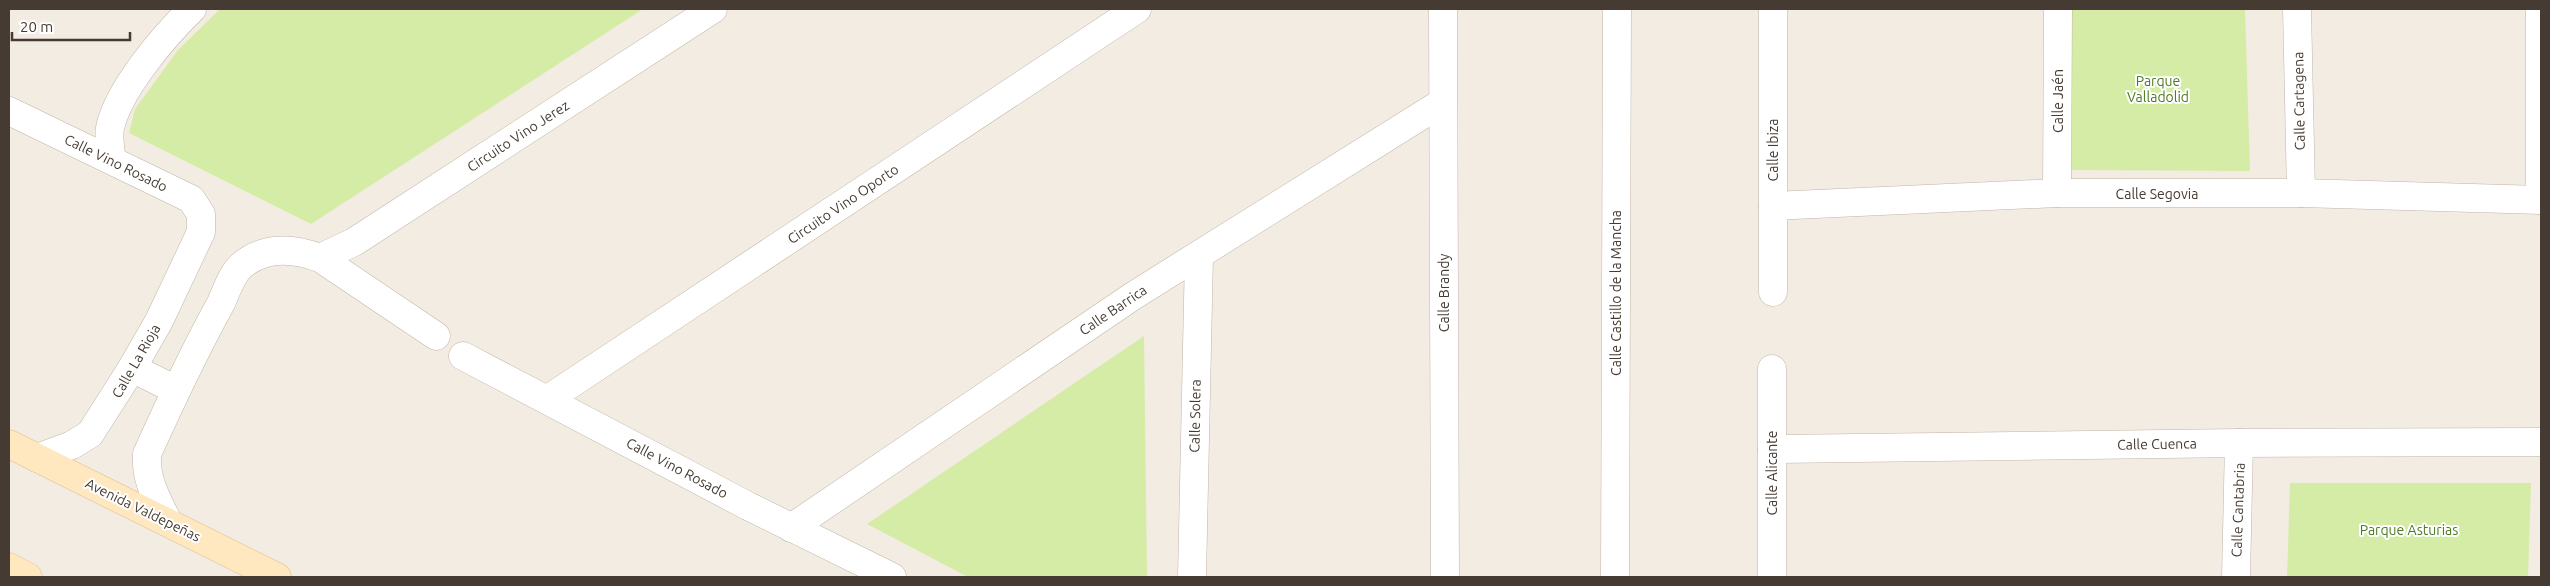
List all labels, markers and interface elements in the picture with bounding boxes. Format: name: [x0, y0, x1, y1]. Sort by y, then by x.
scale bar: [12, 10, 130, 42]
text: 20 m: [20, 18, 53, 35]
street label: Calle Cartagena: [2290, 51, 2308, 151]
street label: Calle Jaén: [2050, 69, 2066, 133]
park label: Parque Valladolid: [2127, 73, 2189, 105]
street label: Circuito Vino Jerez: [464, 97, 572, 175]
street label: Calle Ibiza: [1765, 119, 1781, 181]
street label: Calle Vino Rosado: [62, 131, 170, 195]
street label: Circuito Vino Oporto: [784, 161, 902, 247]
street label: Calle Segovia: [2116, 186, 2198, 202]
street label: Calle Castillo de la Mancha: [1608, 210, 1624, 376]
street label: Calle Brandy: [1436, 254, 1452, 332]
street label: Calle Barrica: [1076, 282, 1150, 338]
street label: Calle La Rioja: [108, 321, 164, 401]
street label: Calle Solera: [1186, 379, 1204, 453]
street label: Calle Alicante: [1764, 430, 1780, 516]
street label: Calle Vino Rosado: [623, 434, 731, 502]
street label: Calle Cuenca: [2117, 435, 2197, 453]
street label: Calle Cantabria: [2228, 462, 2248, 558]
street label: Avenida Valdepeñas: [83, 475, 203, 545]
park label: Parque Asturias: [2360, 522, 2458, 538]

